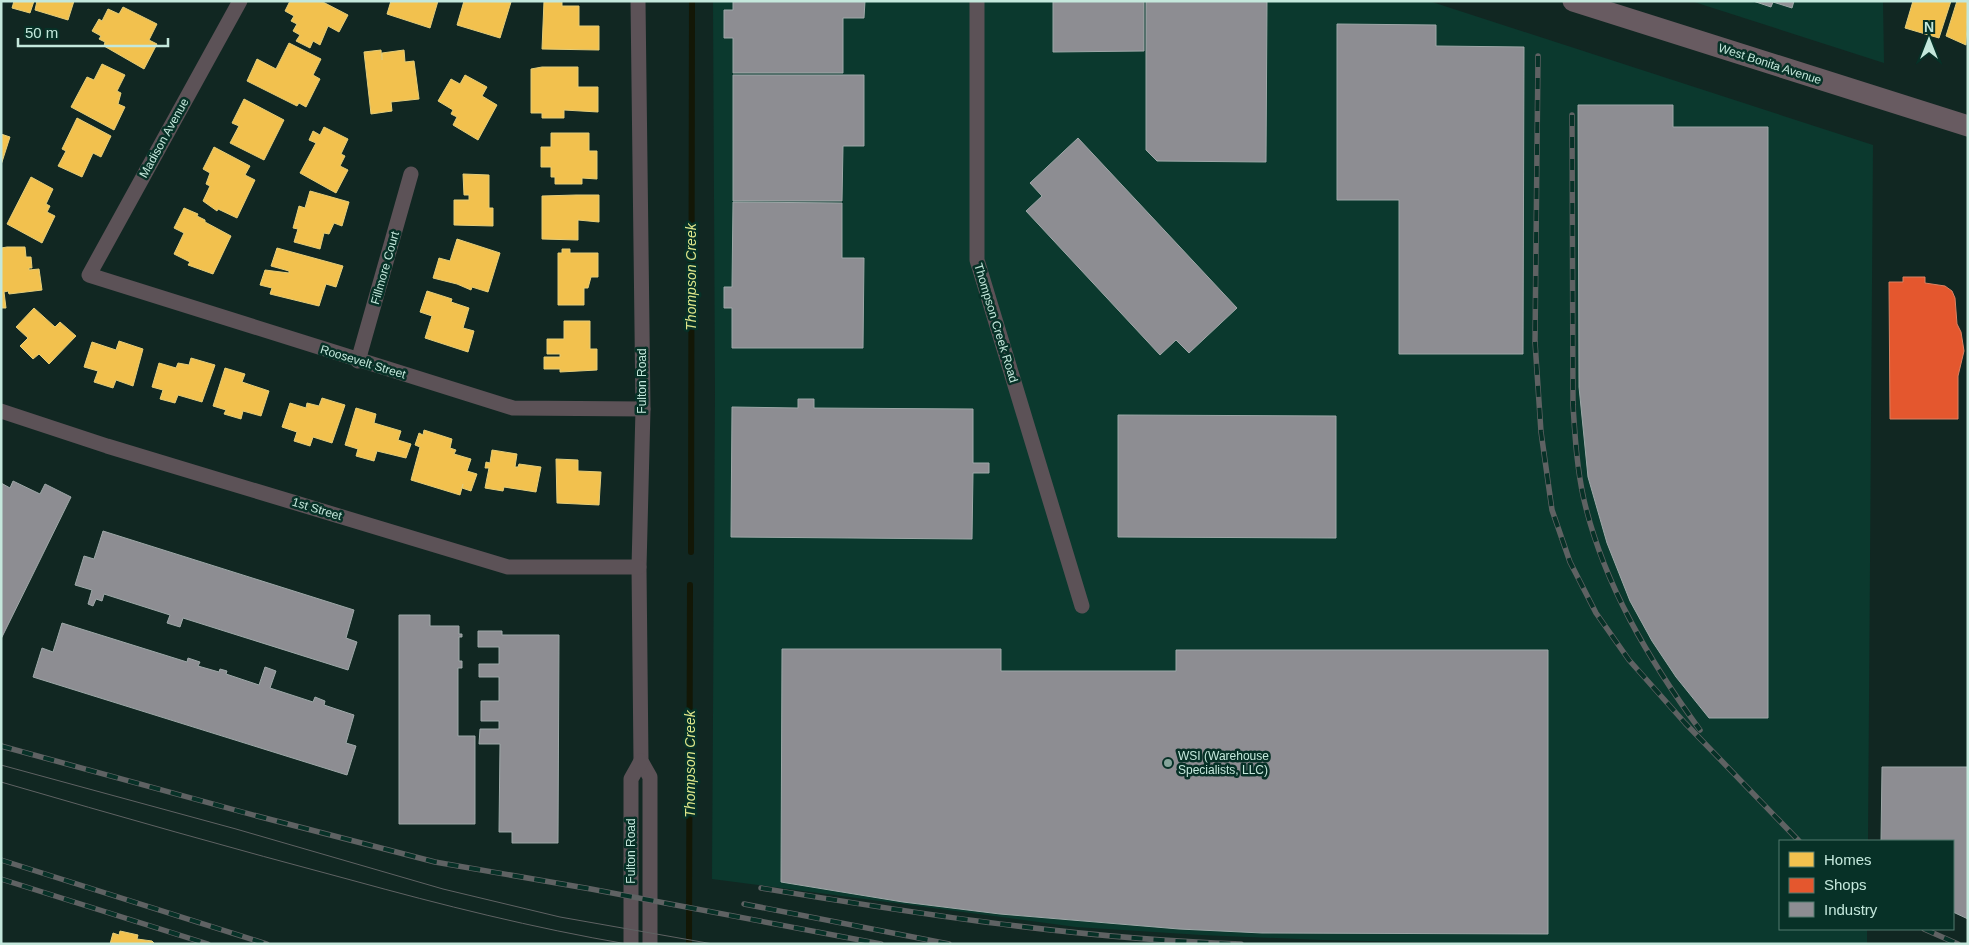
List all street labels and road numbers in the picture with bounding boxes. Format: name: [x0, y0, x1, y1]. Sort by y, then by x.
street label: West Bonita Avenue: [1717, 41, 1824, 87]
street label: Madison Avenue: [136, 96, 192, 180]
street label: Fillmore Court: [368, 229, 402, 306]
street label: Thompson Creek Road: [971, 262, 1021, 384]
street label: Roosevelt Street: [319, 342, 408, 382]
street label: Fulton Road: [635, 348, 649, 414]
street label: 1st Street: [290, 495, 344, 523]
street label: Fulton Road: [624, 818, 638, 884]

